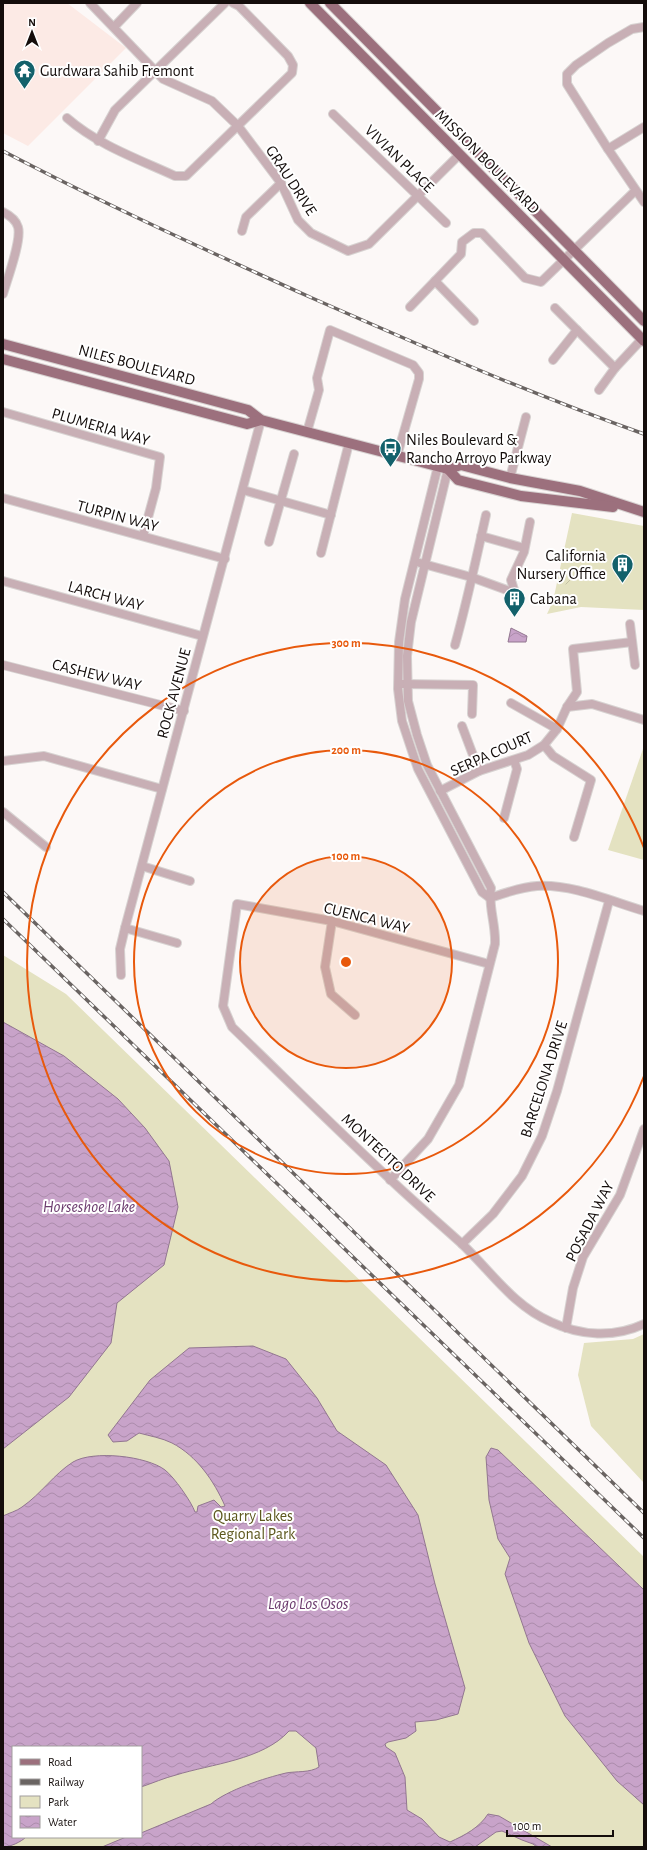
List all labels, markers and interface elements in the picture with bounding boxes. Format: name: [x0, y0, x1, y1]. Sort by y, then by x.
north arrow: [12, 12, 52, 52]
text: N: [28, 17, 36, 28]
temple icon: Gurdwara Sahib Fremont: [11, 57, 37, 90]
place label: Gurdwara Sahib Fremont: [40, 63, 194, 79]
street label: MISSION BOULEVARD: [432, 107, 542, 217]
street label: VIVIAN PLACE: [362, 122, 437, 196]
street label: GRAU DRIVE: [263, 143, 320, 219]
street label: NILES BOULEVARD: [77, 342, 197, 388]
street label: PLUMERIA WAY: [50, 405, 152, 449]
place label: Niles Boulevard & Rancho Arroyo Parkway: [406, 432, 551, 467]
bus stop icon: Niles Boulevard & Rancho Arroyo Parkway: [378, 435, 404, 468]
street label: TURPIN WAY: [75, 497, 161, 535]
place label: California Nursery Office: [517, 548, 606, 583]
building icon: California Nursery Office: [609, 551, 635, 584]
street label: LARCH WAY: [66, 578, 146, 614]
building icon: Cabana: [502, 585, 528, 618]
place label: Cabana: [530, 591, 577, 607]
text: 300 m: [331, 637, 361, 649]
street label: ROCK AVENUE: [154, 646, 194, 740]
street label: CASHEW WAY: [50, 656, 144, 694]
street label: SERPA COURT: [448, 729, 535, 779]
text: 200 m: [331, 744, 361, 756]
text: 100 m: [332, 850, 360, 862]
street label: CUENCA WAY: [322, 900, 412, 936]
centre of rings: [339, 955, 353, 969]
street label: BARCELONA DRIVE: [518, 1019, 570, 1140]
street label: MONTECITO DRIVE: [339, 1111, 438, 1205]
street label: POSADA WAY: [563, 1178, 617, 1264]
water label: Horseshoe Lake: [43, 1198, 135, 1215]
park label: Quarry Lakes Regional Park: [211, 1508, 296, 1542]
water label: Lago Los Osos: [268, 1595, 349, 1612]
legend: [12, 1746, 142, 1838]
text: Road: [48, 1756, 72, 1768]
text: Railway: [48, 1776, 84, 1789]
text: Park: [48, 1796, 69, 1808]
scale bar: [507, 1812, 613, 1838]
text: Water: [48, 1816, 77, 1828]
text: 100 m: [513, 1820, 541, 1832]

